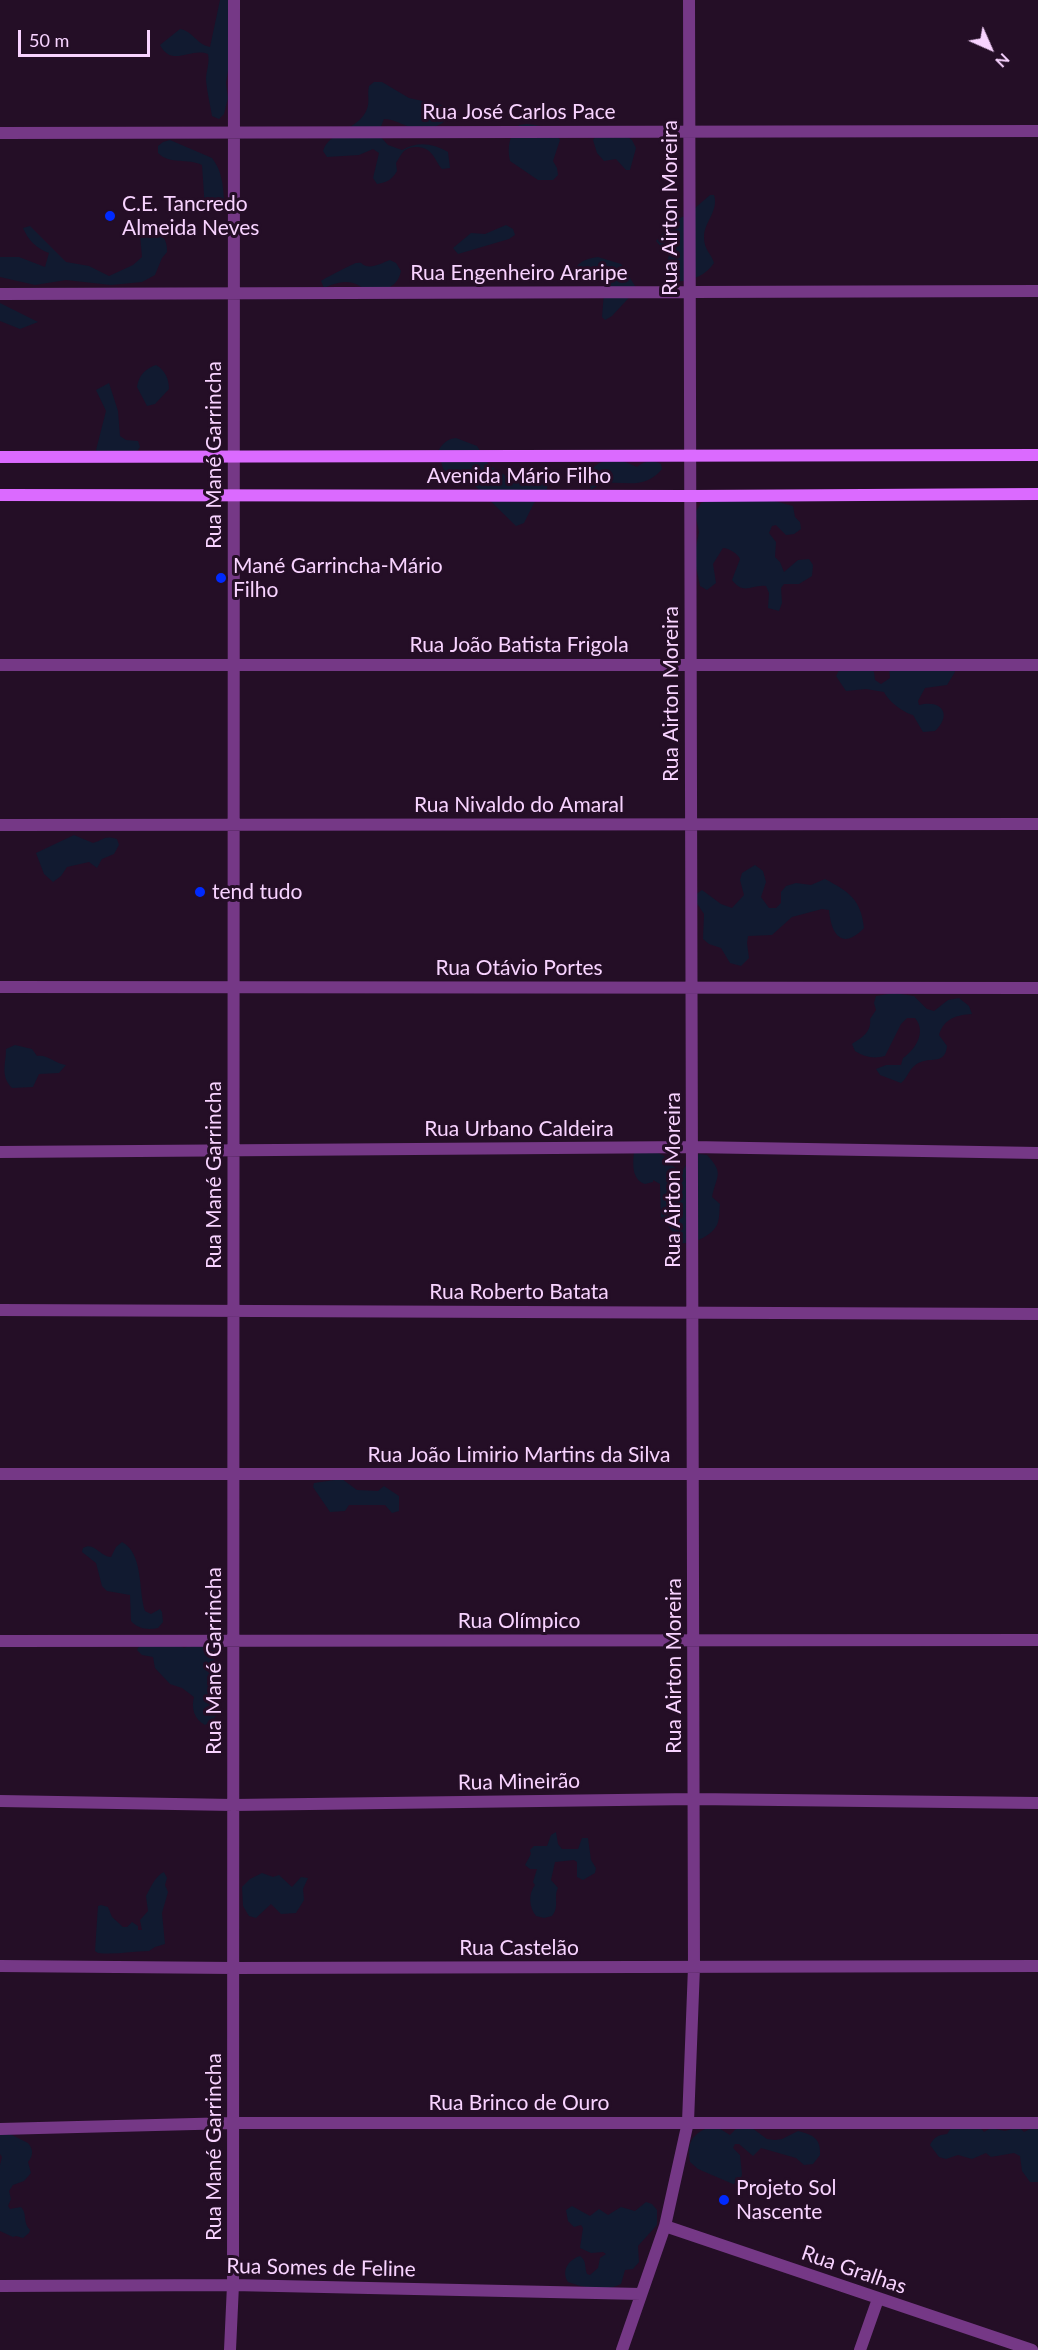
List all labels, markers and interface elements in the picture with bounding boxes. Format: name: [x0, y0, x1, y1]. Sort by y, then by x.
scale bar: [21, 18, 153, 56]
north arrow: [960, 18, 1020, 78]
text: 50 m: [29, 29, 69, 51]
text: N: [992, 50, 1014, 72]
street label: Rua José Carlos Pace: [422, 99, 616, 125]
street label: Rua Airton Moreira: [657, 120, 683, 296]
place label: C.E. Tancredo Almeida Neves: [122, 191, 259, 241]
marker: C.E. Tancredo Almeida Neves: [103, 209, 117, 223]
street label: Rua Engenheiro Araripe: [410, 260, 628, 286]
street label: Rua Mané Garrincha: [201, 361, 227, 549]
street label: Avenida Mário Filho: [427, 463, 611, 489]
place label: Mané Garrincha-Mário Filho: [233, 553, 443, 603]
marker: Mané Garrincha-Mário Filho: [214, 571, 228, 585]
street label: Rua Airton Moreira: [658, 606, 684, 782]
street label: Rua João Batista Frigola: [409, 632, 629, 658]
street label: Rua Nivaldo do Amaral: [414, 792, 624, 818]
place label: tend tudo: [212, 879, 302, 905]
marker: tend tudo: [193, 885, 207, 899]
street label: Rua Otávio Portes: [435, 955, 603, 981]
street label: Rua Mané Garrincha: [201, 1081, 227, 1269]
street label: Rua Airton Moreira: [660, 1092, 686, 1268]
street label: Rua Urbano Caldeira: [424, 1116, 614, 1142]
street label: Rua Roberto Batata: [429, 1279, 609, 1305]
street label: Rua João Limirio Martins da Silva: [368, 1442, 670, 1468]
street label: Rua Mané Garrincha: [201, 1567, 227, 1755]
street label: Rua Airton Moreira: [661, 1578, 687, 1754]
street label: Rua Olímpico: [458, 1608, 580, 1634]
street label: Rua Mineirão: [458, 1768, 580, 1796]
street label: Rua Castelão: [459, 1935, 579, 1961]
street label: Rua Mané Garrincha: [201, 2053, 227, 2241]
street label: Rua Brinco de Ouro: [429, 2090, 609, 2116]
place label: Projeto Sol Nascente: [736, 2175, 837, 2225]
marker: Projeto Sol Nascente: [717, 2193, 731, 2207]
street label: Rua Gralhas: [798, 2240, 910, 2300]
street label: Rua Somes de Feline: [226, 2254, 416, 2282]

